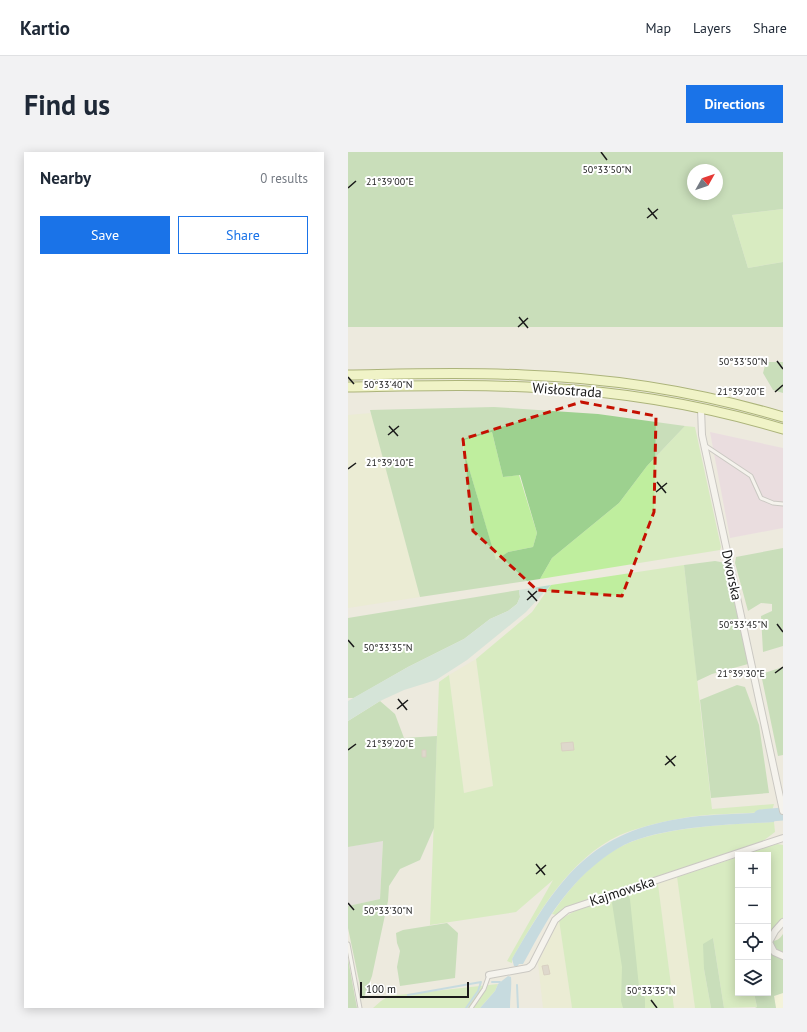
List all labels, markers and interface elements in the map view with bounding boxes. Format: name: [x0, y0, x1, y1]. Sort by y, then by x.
text: Kartio: [20, 16, 70, 40]
text: Map: [645, 19, 671, 37]
text: Layers: [693, 19, 731, 37]
text: Share: [753, 19, 787, 37]
button: Directions: [686, 85, 783, 123]
text: Find us: [24, 86, 110, 123]
text: 50°33'50"N: [582, 163, 632, 176]
north arrow: [687, 164, 723, 200]
text: Nearby: [40, 167, 91, 189]
text: 0 results: [260, 170, 308, 187]
text: 21°39'00"E: [366, 175, 414, 188]
button: Save: [40, 216, 170, 254]
button: Share: [178, 216, 308, 254]
text: 50°33'50"N: [718, 355, 768, 368]
text: 50°33'40"N: [363, 378, 413, 391]
street label: Wisłostrada: [532, 379, 602, 401]
text: 21°39'20"E: [717, 385, 765, 398]
text: 21°39'10"E: [366, 456, 414, 469]
street label: Dworska: [718, 548, 746, 602]
text: 50°33'45"N: [718, 618, 768, 631]
text: 50°33'35"N: [363, 641, 413, 654]
text: 21°39'30"E: [717, 667, 765, 680]
text: 21°39'20"E: [366, 737, 414, 750]
map controls: [735, 852, 771, 996]
button: +: [735, 852, 771, 888]
street label: Kajmowska: [587, 872, 657, 910]
button: −: [735, 888, 771, 924]
text: 50°33'30"N: [363, 904, 413, 917]
button: locate: [735, 924, 771, 960]
button: layers: [735, 960, 771, 996]
scale bar: [360, 980, 469, 999]
text: 100 m: [366, 982, 396, 996]
text: 50°33'35"N: [626, 984, 676, 997]

